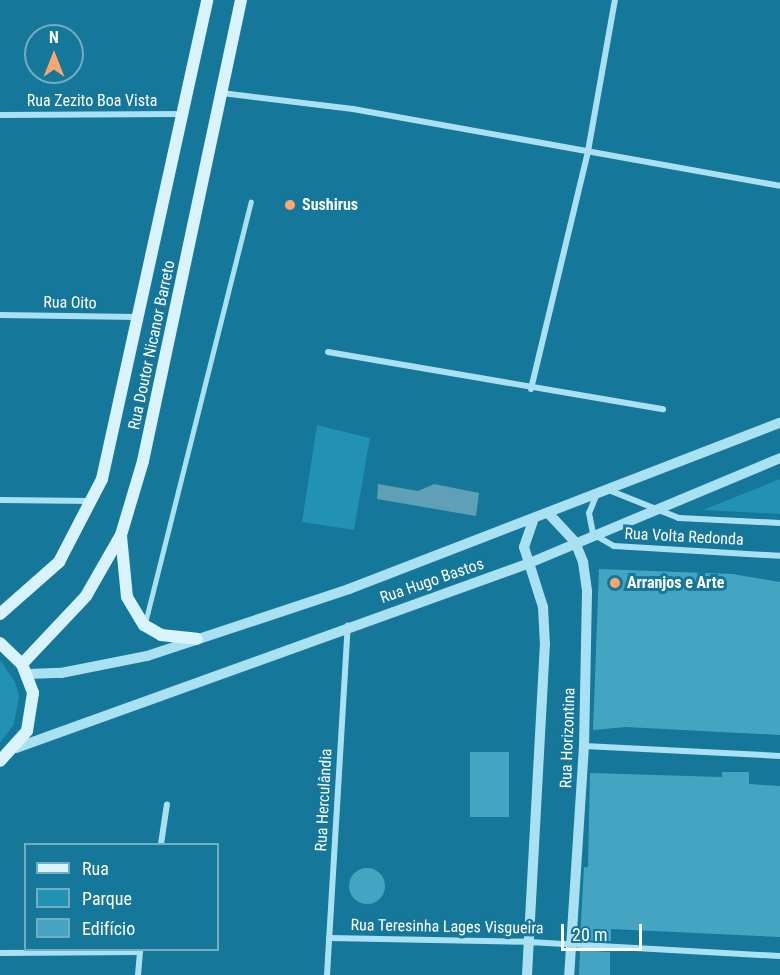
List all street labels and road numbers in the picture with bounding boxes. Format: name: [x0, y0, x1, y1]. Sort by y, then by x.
street label: Rua Zezito Boa Vista: [27, 91, 157, 111]
street label: Rua Doutor Nicanor Barreto: [125, 259, 179, 431]
street label: Rua Oito: [43, 293, 97, 313]
street label: Rua Volta Redonda: [624, 524, 744, 550]
street label: Rua Hugo Bastos: [378, 554, 486, 608]
street label: Rua Horizontina: [557, 687, 579, 789]
street label: Rua Herculândia: [312, 748, 336, 852]
street label: Rua Teresinha Lages Visgueira: [350, 916, 544, 938]

